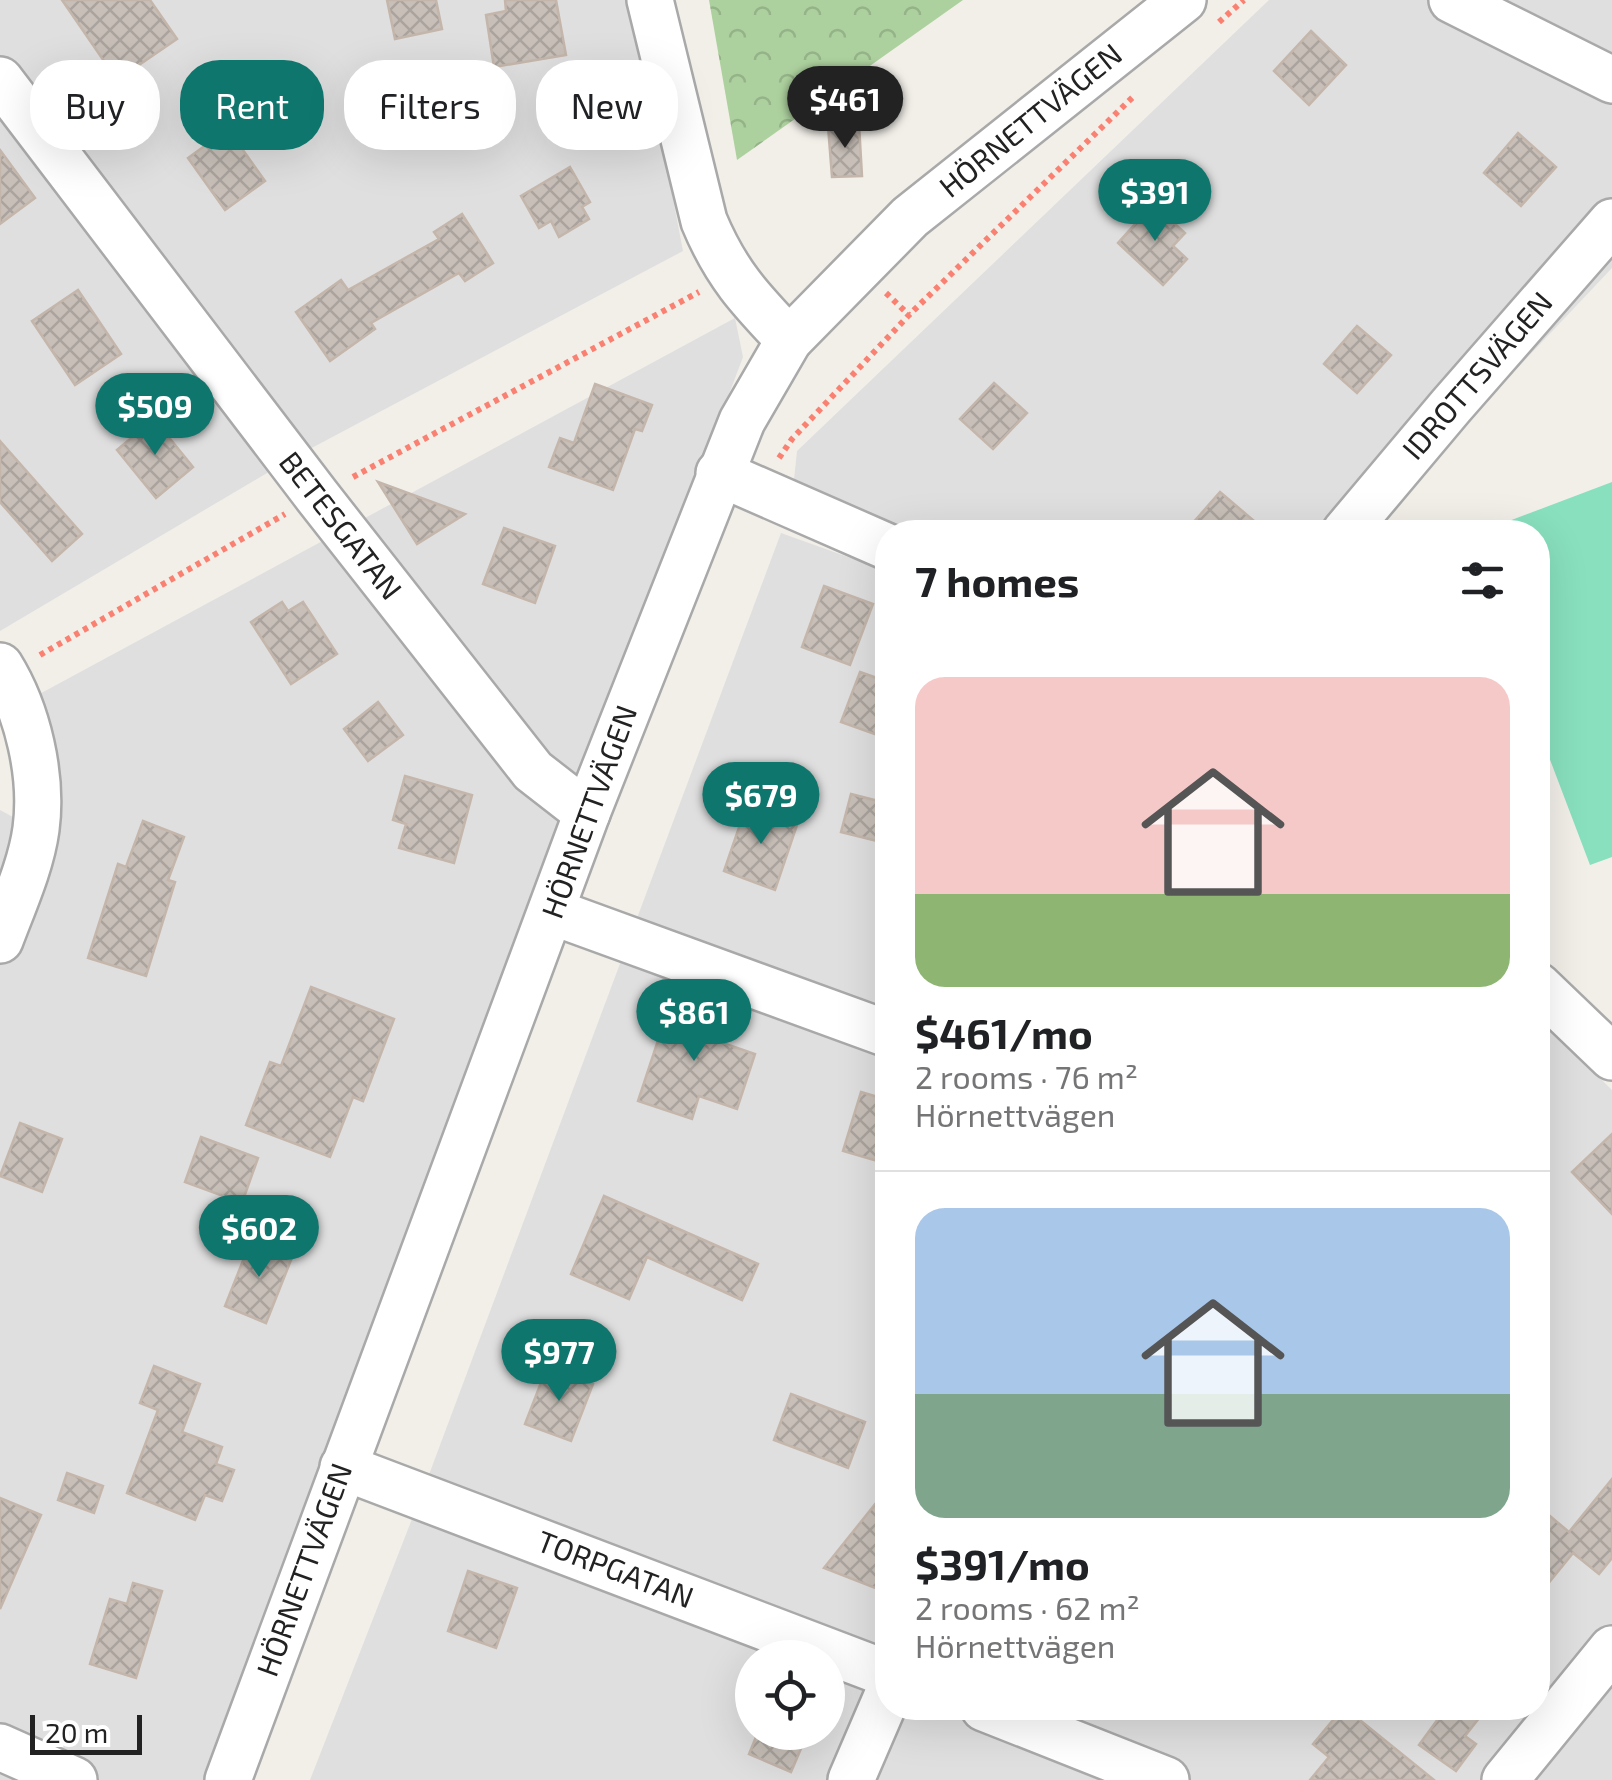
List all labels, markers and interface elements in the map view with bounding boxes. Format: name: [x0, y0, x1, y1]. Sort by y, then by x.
street label: HÖRNETTVÄGEN: [931, 35, 1128, 204]
chip: Buy: [30, 60, 160, 150]
chip: Rent: [180, 60, 324, 150]
chip: Filters: [344, 60, 516, 150]
chip: New: [536, 60, 678, 150]
pin: $461: [786, 66, 904, 151]
text: $461: [809, 79, 881, 117]
pin: $391: [1096, 159, 1214, 244]
text: $391: [1120, 172, 1190, 210]
street label: IDROTTSVÄGEN: [1394, 284, 1559, 466]
pin: $509: [96, 373, 214, 458]
text: $509: [117, 386, 193, 424]
street label: BETESGATAN: [273, 444, 410, 606]
icon: filters: [1455, 553, 1510, 608]
text: 7 homes: [915, 555, 1079, 605]
street label: HÖRNETTVÄGEN: [533, 700, 643, 923]
icon: home: [1123, 742, 1303, 922]
pin: $679: [702, 762, 820, 847]
text: $679: [724, 775, 798, 813]
pin: $861: [635, 979, 753, 1064]
text: $861: [658, 992, 730, 1030]
text: $461/mo: [915, 1007, 1093, 1057]
text: 2 rooms · 76 m²: [915, 1057, 1138, 1095]
text: Hörnettvägen: [915, 1095, 1115, 1133]
pin: $602: [200, 1195, 318, 1280]
text: $602: [221, 1208, 297, 1246]
icon: home: [1123, 1273, 1303, 1453]
pin: $977: [500, 1319, 618, 1404]
text: $977: [523, 1332, 595, 1370]
street label: HÖRNETTVÄGEN: [248, 1458, 358, 1681]
street label: TORPGATAN: [532, 1522, 699, 1614]
text: $391/mo: [915, 1538, 1090, 1588]
text: 2 rooms · 62 m²: [915, 1588, 1140, 1626]
text: Hörnettvägen: [915, 1626, 1115, 1664]
map controls: [735, 1640, 845, 1750]
button: locate: [735, 1640, 845, 1750]
scale bar: [30, 1710, 142, 1754]
text: 20 m: [45, 1715, 108, 1749]

